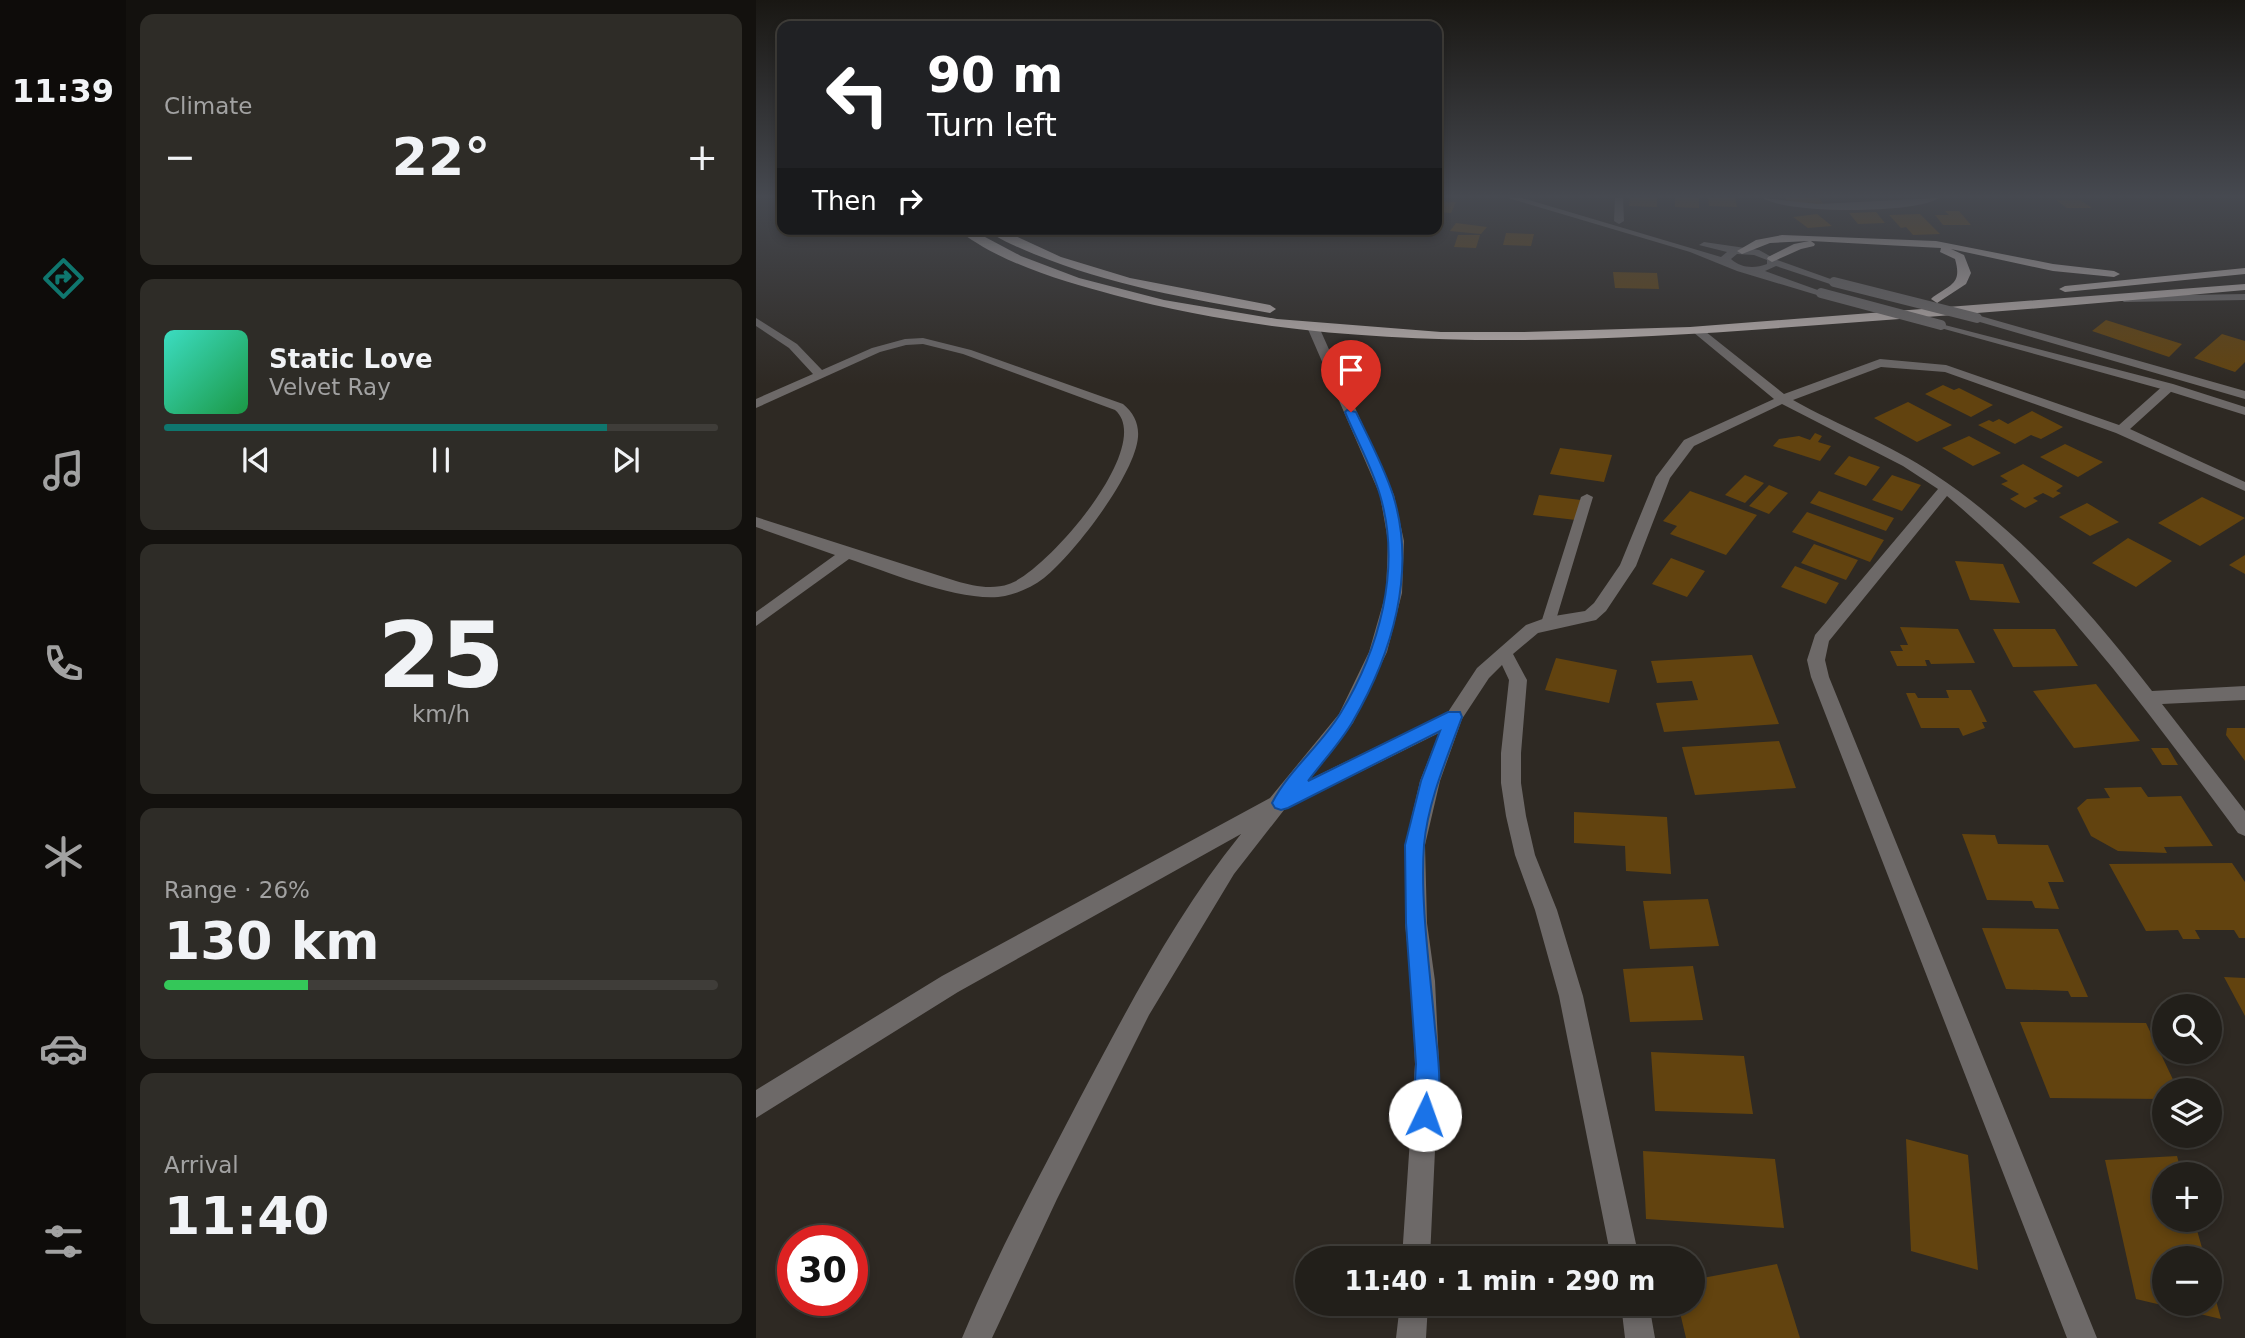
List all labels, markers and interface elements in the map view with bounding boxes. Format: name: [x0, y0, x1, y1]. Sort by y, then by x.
text: 90 m: [927, 47, 1063, 104]
icon: left: [812, 49, 903, 140]
text: 11:39: [12, 72, 114, 110]
text: Climate: [164, 93, 253, 119]
text: Turn left: [927, 106, 1057, 144]
text: 22°: [392, 127, 490, 187]
text: −: [164, 135, 196, 179]
text: +: [686, 135, 718, 179]
icon: right: [891, 182, 929, 220]
text: Then: [812, 186, 877, 216]
icon: directions: [39, 254, 88, 303]
pin: [1321, 340, 1381, 412]
text: Static Love: [269, 344, 433, 374]
icon: arrive: [1332, 351, 1370, 389]
text: Velvet Ray: [269, 374, 391, 400]
icon: previous: [237, 441, 275, 479]
icon: pause: [422, 441, 460, 479]
icon: next: [607, 441, 645, 479]
icon: music: [39, 446, 88, 495]
text: 25: [378, 603, 504, 708]
icon: phone: [39, 639, 88, 688]
text: km/h: [412, 701, 470, 727]
icon: climate: [39, 832, 88, 881]
text: Range · 26%: [164, 877, 310, 903]
text: 130 km: [164, 911, 379, 971]
map controls: [2152, 994, 2222, 1316]
button: search: [2152, 994, 2222, 1064]
icon: car: [39, 1024, 88, 1073]
position arrow: [1388, 1078, 1462, 1152]
button: layers: [2152, 1078, 2222, 1148]
text: Arrival: [164, 1152, 239, 1178]
button: +: [2152, 1162, 2222, 1232]
text: 11:40: [164, 1186, 330, 1246]
icon: filters: [39, 1217, 88, 1266]
speed limit sign: 30: [777, 1225, 868, 1316]
button: −: [2152, 1246, 2222, 1316]
text: 11:40 · 1 min · 290 m: [1345, 1266, 1655, 1296]

